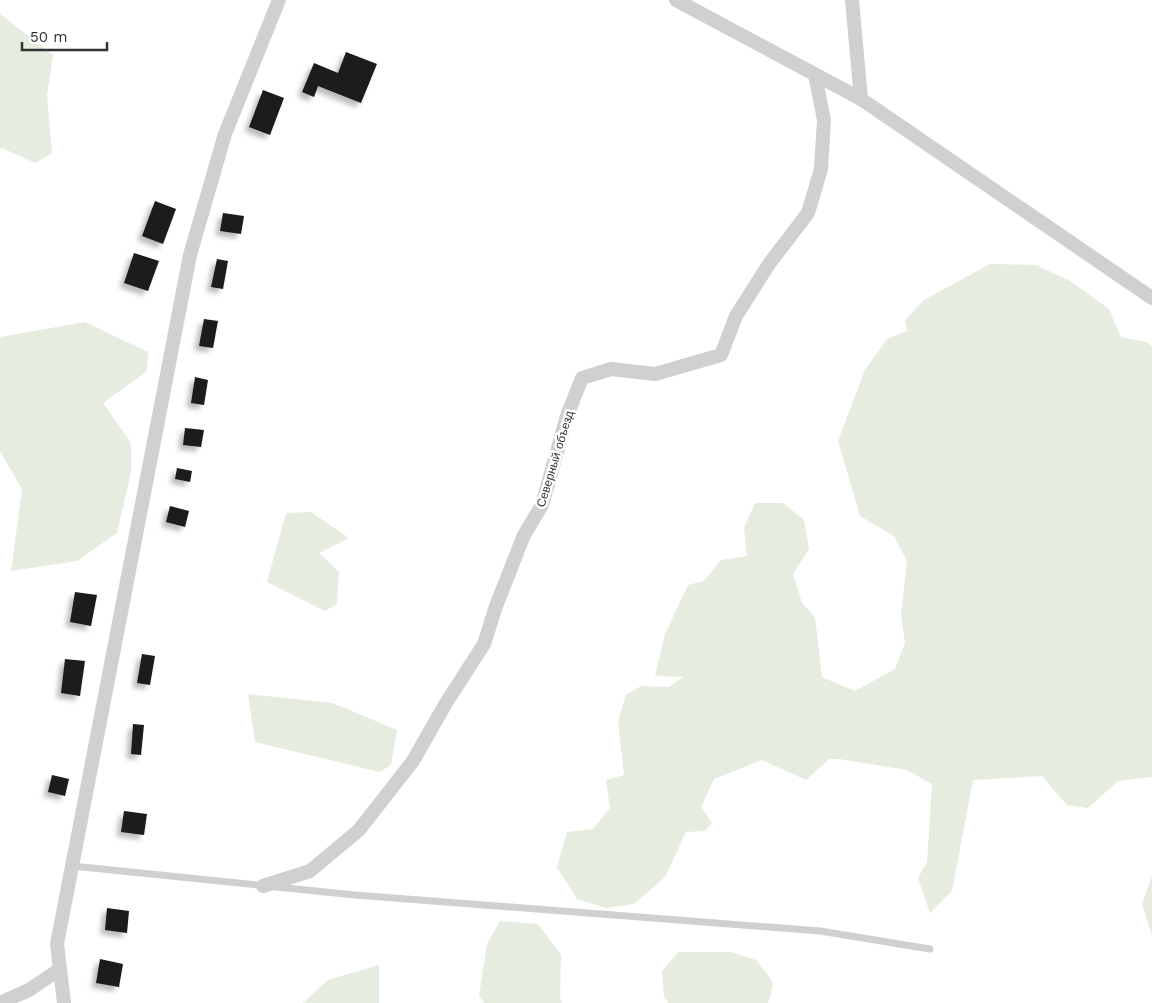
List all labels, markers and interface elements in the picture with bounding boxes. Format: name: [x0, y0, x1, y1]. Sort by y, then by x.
scale bar: [22, 20, 108, 52]
text: 50 m: [30, 28, 67, 46]
street label: Северный объезд: [534, 409, 576, 509]

